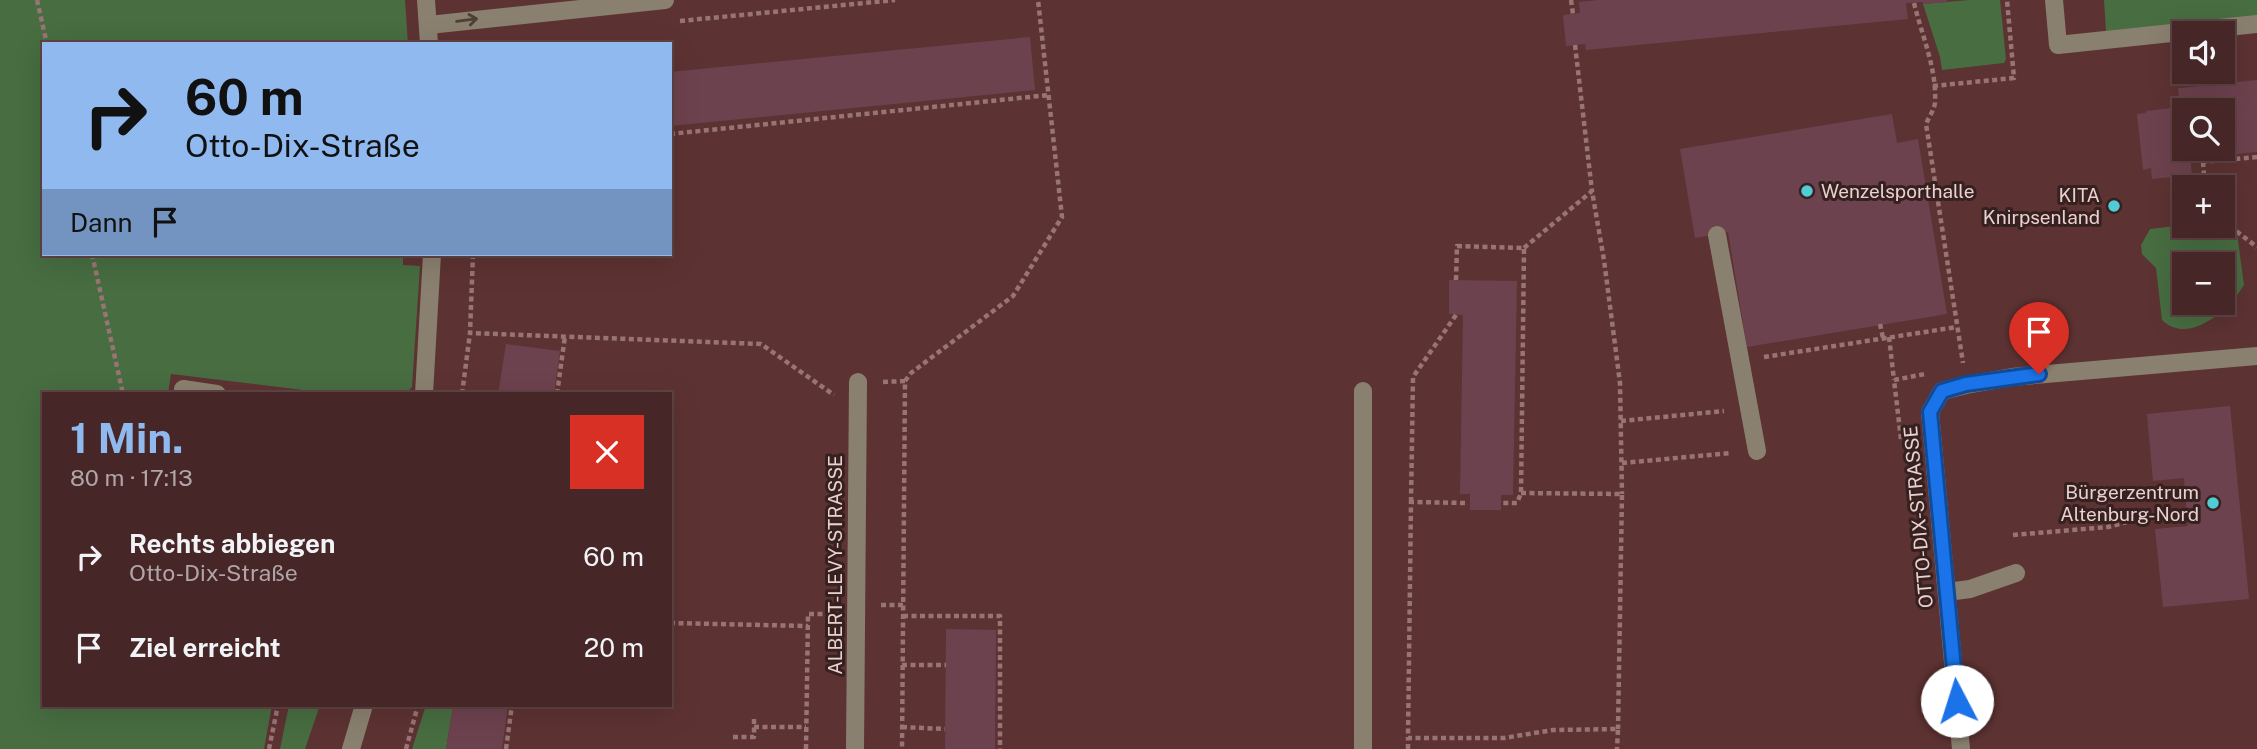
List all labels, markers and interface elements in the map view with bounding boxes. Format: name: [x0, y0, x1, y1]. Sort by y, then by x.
one-way arrow: [455, 14, 478, 27]
map controls: [2172, 21, 2235, 315]
button: sound: [2172, 21, 2235, 84]
text: 60 m: [185, 68, 304, 126]
icon: right: [70, 70, 161, 161]
button: search: [2172, 98, 2235, 161]
text: Otto-Dix-Straße: [185, 127, 420, 164]
button: +: [2172, 175, 2235, 238]
place label: Wenzelsporthalle: [1821, 180, 1974, 202]
marker: Wenzelsporthalle: [1799, 183, 1815, 199]
place label: KITA Knirpsenland: [1983, 184, 2100, 228]
marker: KITA Knirpsenland: [2106, 198, 2122, 214]
icon: arrive: [146, 203, 184, 241]
text: Dann: [70, 207, 132, 238]
button: −: [2172, 252, 2235, 315]
pin: [2009, 302, 2069, 374]
icon: arrive: [2020, 313, 2058, 351]
text: 1 Min.: [70, 413, 184, 462]
button: close: [570, 415, 644, 489]
street label: OTTO-DIX-STRASSE: [1899, 425, 1937, 609]
street label: ALBERT-LEVY-STRASSE: [824, 455, 846, 675]
text: 80 m · 17:13: [70, 464, 193, 491]
place label: Bürgerzentrum Altenburg-Nord: [2060, 481, 2199, 525]
marker: Bürgerzentrum Altenburg-Nord: [2205, 495, 2221, 511]
text: Rechts abbiegen: [129, 528, 335, 559]
icon: right: [70, 538, 108, 576]
text: 60 m: [583, 541, 644, 572]
text: Otto-Dix-Straße: [129, 559, 298, 586]
icon: arrive: [70, 629, 108, 667]
text: Ziel erreicht: [129, 632, 281, 663]
text: 20 m: [584, 632, 644, 663]
position arrow: [1920, 664, 1994, 738]

